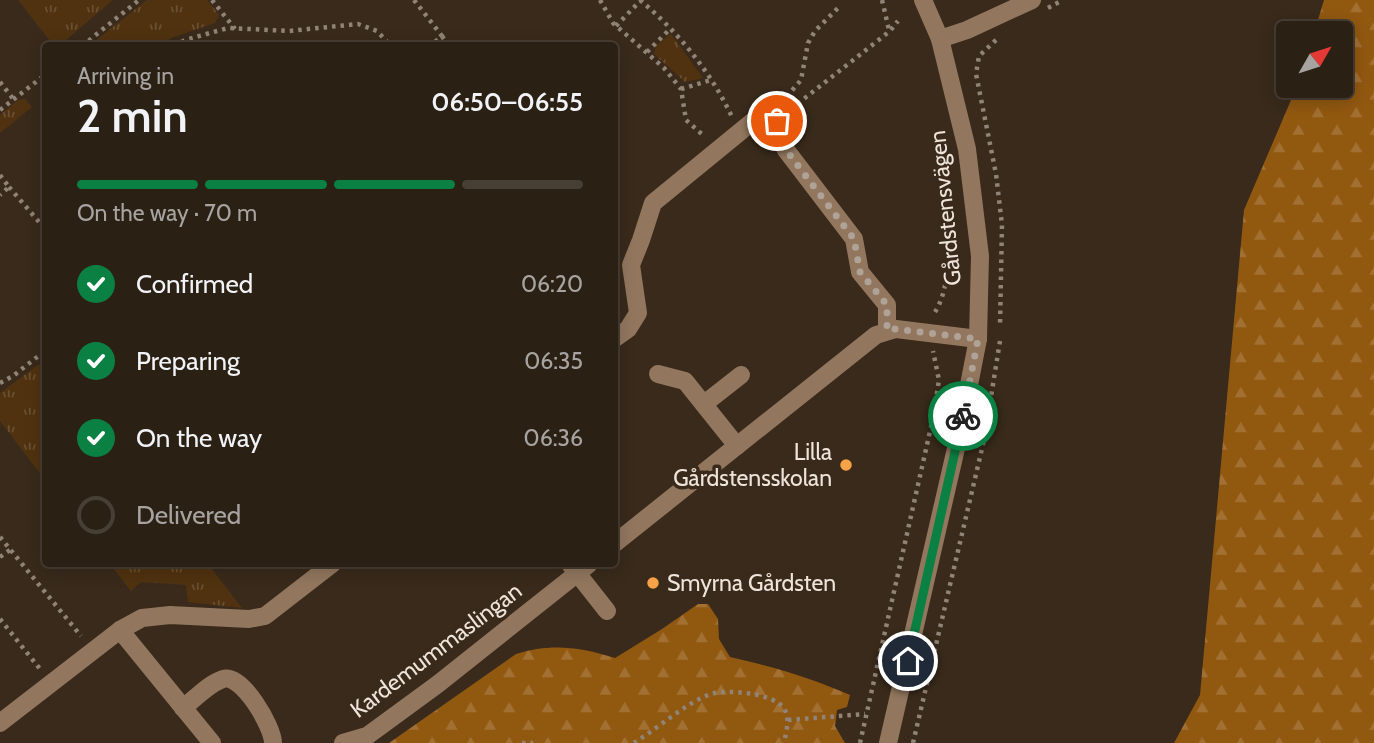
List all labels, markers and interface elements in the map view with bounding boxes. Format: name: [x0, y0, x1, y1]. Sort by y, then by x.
north arrow: [1276, 21, 1353, 98]
map controls: [1276, 21, 1353, 98]
text: Arriving in: [77, 62, 174, 90]
text: 06:50–06:55: [431, 86, 583, 118]
text: 2 min: [77, 88, 188, 144]
pin: [747, 91, 807, 151]
icon: bag: [758, 102, 796, 140]
street label: Gårdstensvägen: [923, 129, 967, 287]
text: On the way · 70 m: [77, 199, 257, 227]
icon: check: [77, 265, 115, 303]
text: Confirmed: [136, 268, 253, 300]
text: 06:20: [521, 270, 583, 298]
icon: check: [77, 342, 115, 380]
text: Preparing: [136, 345, 240, 377]
text: 06:35: [524, 347, 583, 375]
courier: [928, 381, 998, 451]
icon: bike: [944, 397, 982, 435]
icon: check: [77, 419, 115, 457]
text: On the way: [136, 422, 262, 454]
text: 06:36: [524, 424, 583, 452]
place label: Lilla Gårdstensskolan: [673, 438, 832, 492]
marker: Lilla Gårdstensskolan: [838, 457, 854, 473]
text: Delivered: [136, 499, 241, 531]
place label: Smyrna Gårdsten: [667, 569, 836, 597]
marker: Smyrna Gårdsten: [645, 575, 661, 591]
street label: Kardemummaslingan: [345, 576, 527, 724]
pin: [878, 631, 938, 691]
icon: home: [889, 642, 927, 680]

